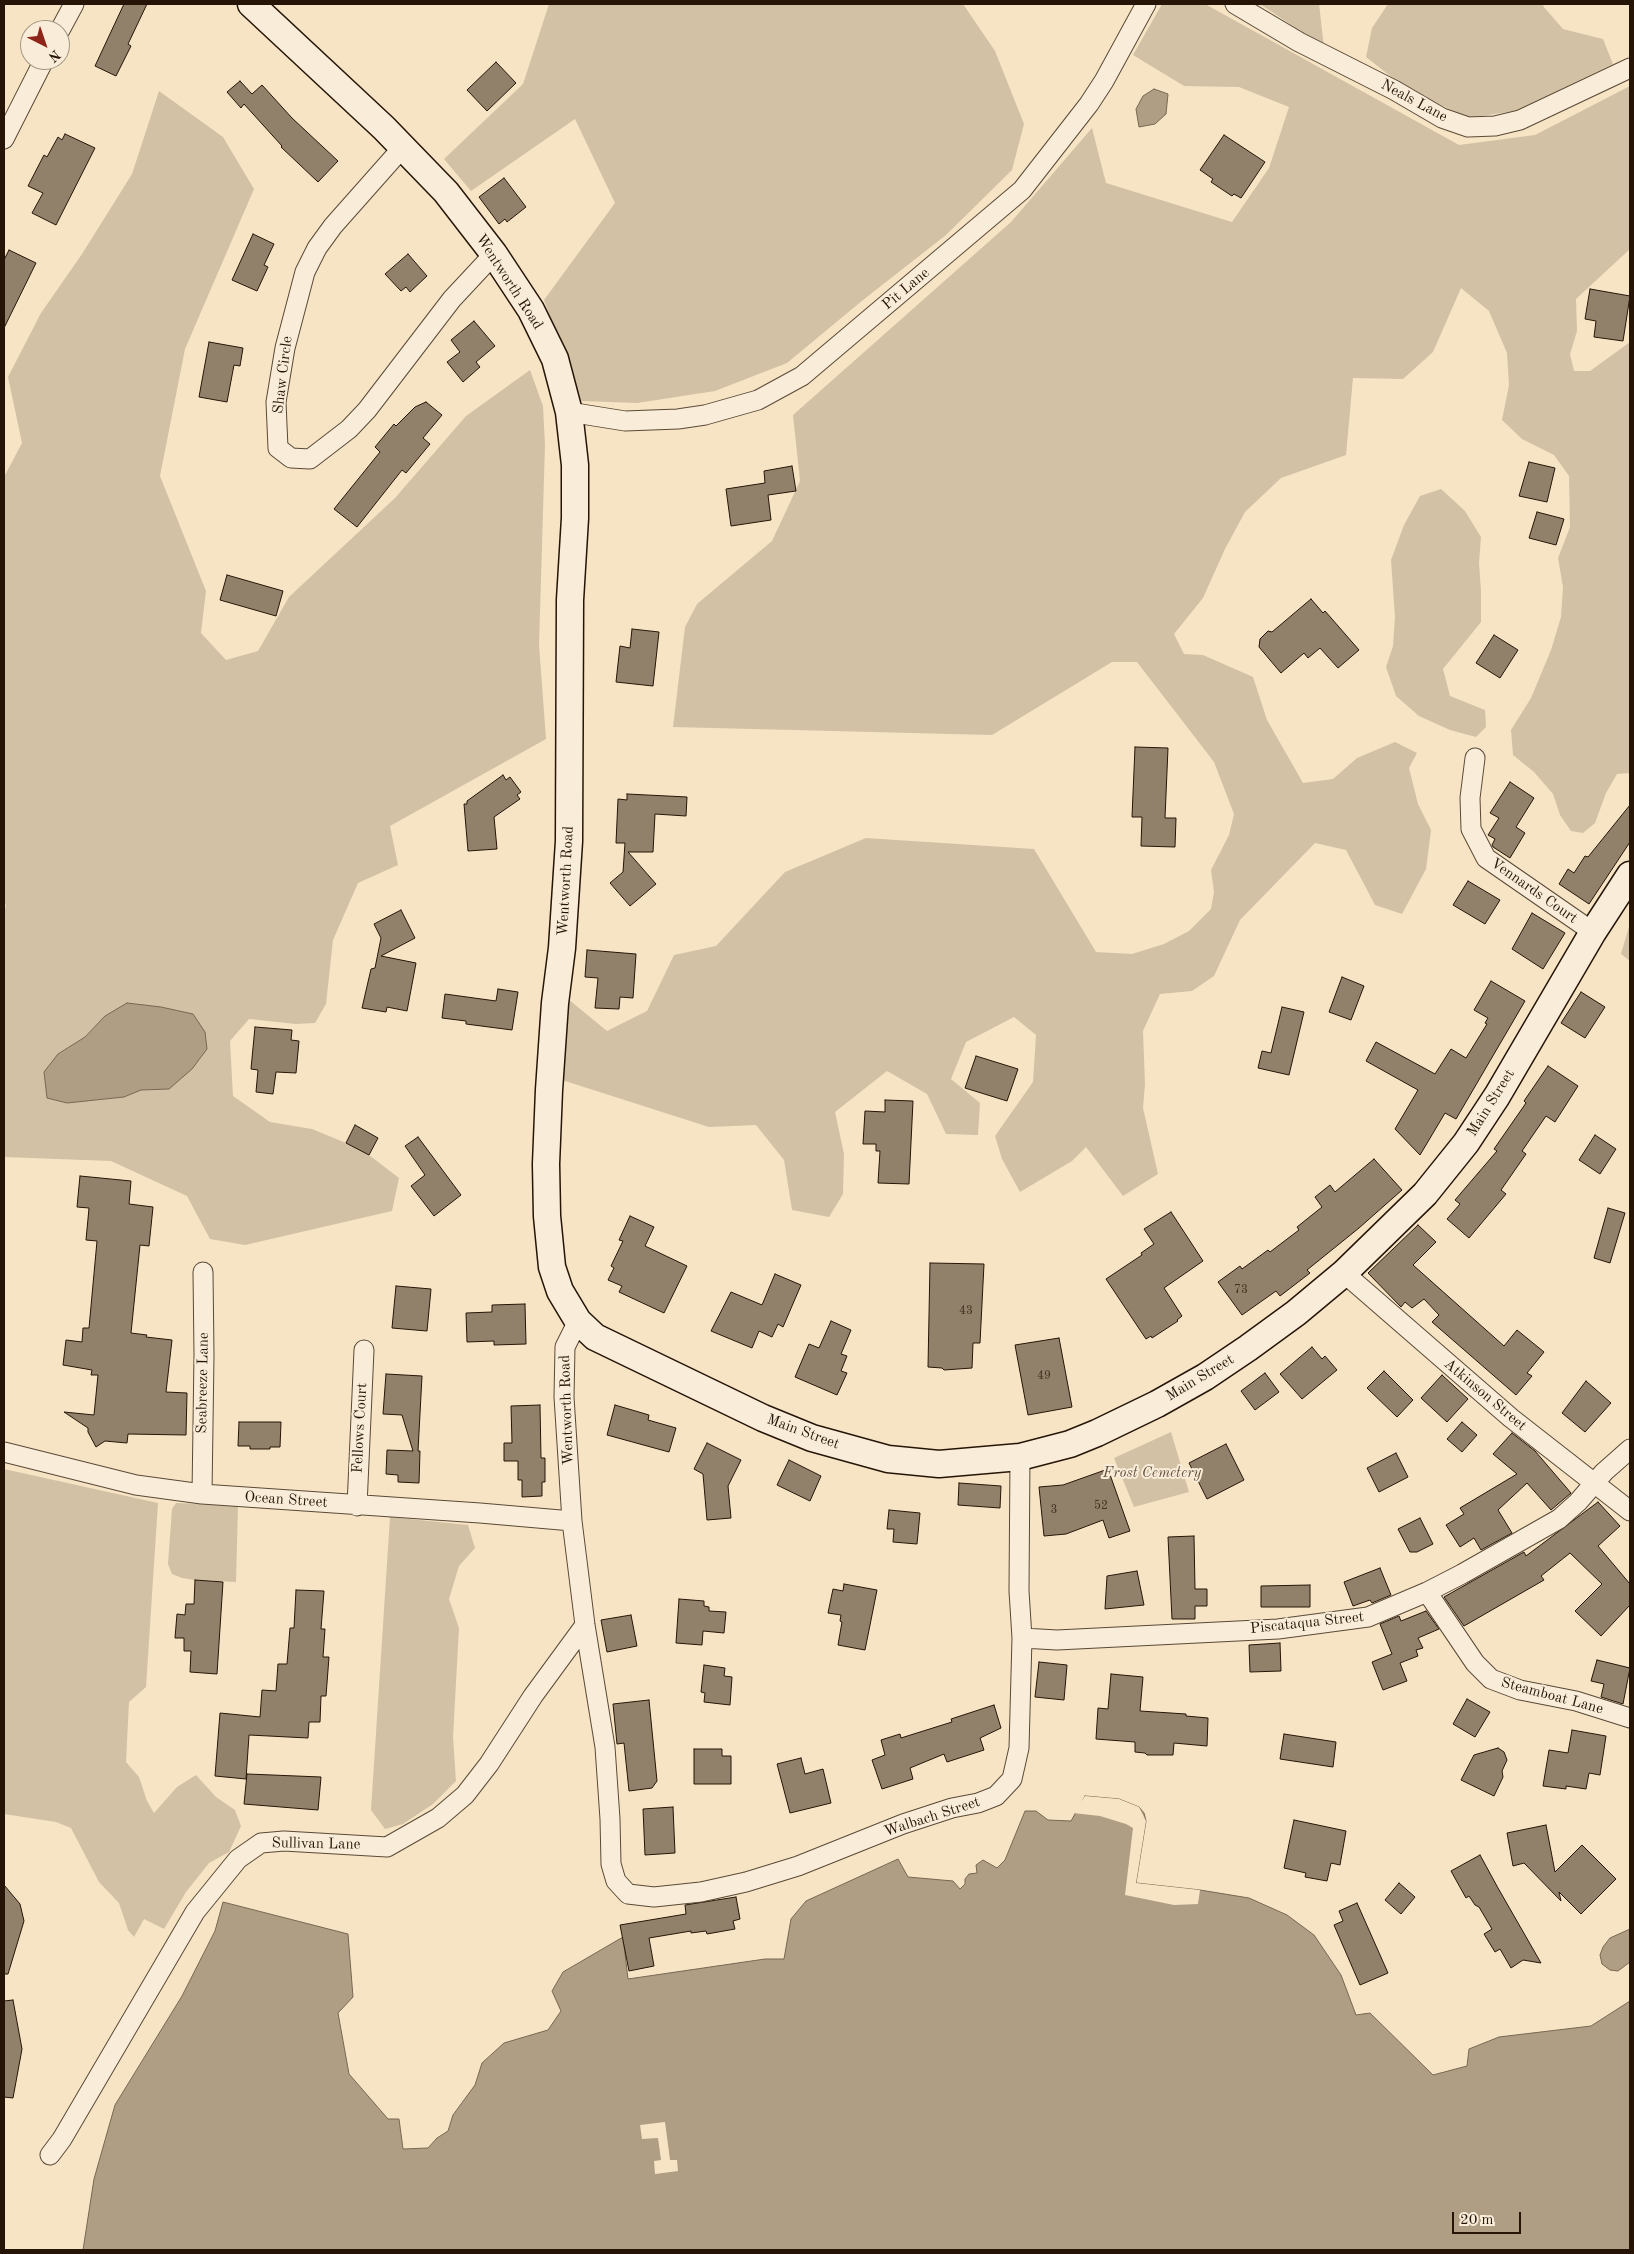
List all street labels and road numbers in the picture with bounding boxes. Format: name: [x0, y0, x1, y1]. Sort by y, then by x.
street label: Neals Lane: [1378, 76, 1450, 126]
street label: Wentworth Road: [471, 231, 547, 333]
street label: Pit Lane: [879, 264, 933, 314]
street label: Shaw Circle: [269, 335, 297, 415]
street label: Wentworth Road: [554, 825, 578, 937]
street label: Vennards Court: [1487, 854, 1581, 928]
street label: Main Street: [1463, 1066, 1519, 1140]
street label: Seabreeze Lane: [193, 1332, 213, 1434]
street label: Main Street: [1163, 1351, 1237, 1405]
street label: Wentworth Road: [556, 1355, 578, 1465]
street label: Atkinson Street: [1440, 1355, 1530, 1435]
street label: Fellows Court: [349, 1382, 371, 1474]
street label: Main Street: [764, 1411, 842, 1453]
street label: Ocean Street: [244, 1488, 328, 1512]
street label: Piscataqua Street: [1249, 1608, 1365, 1638]
street label: Steamboat Lane: [1499, 1674, 1605, 1718]
street label: Walbach Street: [882, 1793, 982, 1841]
street label: Sullivan Lane: [271, 1834, 361, 1854]

